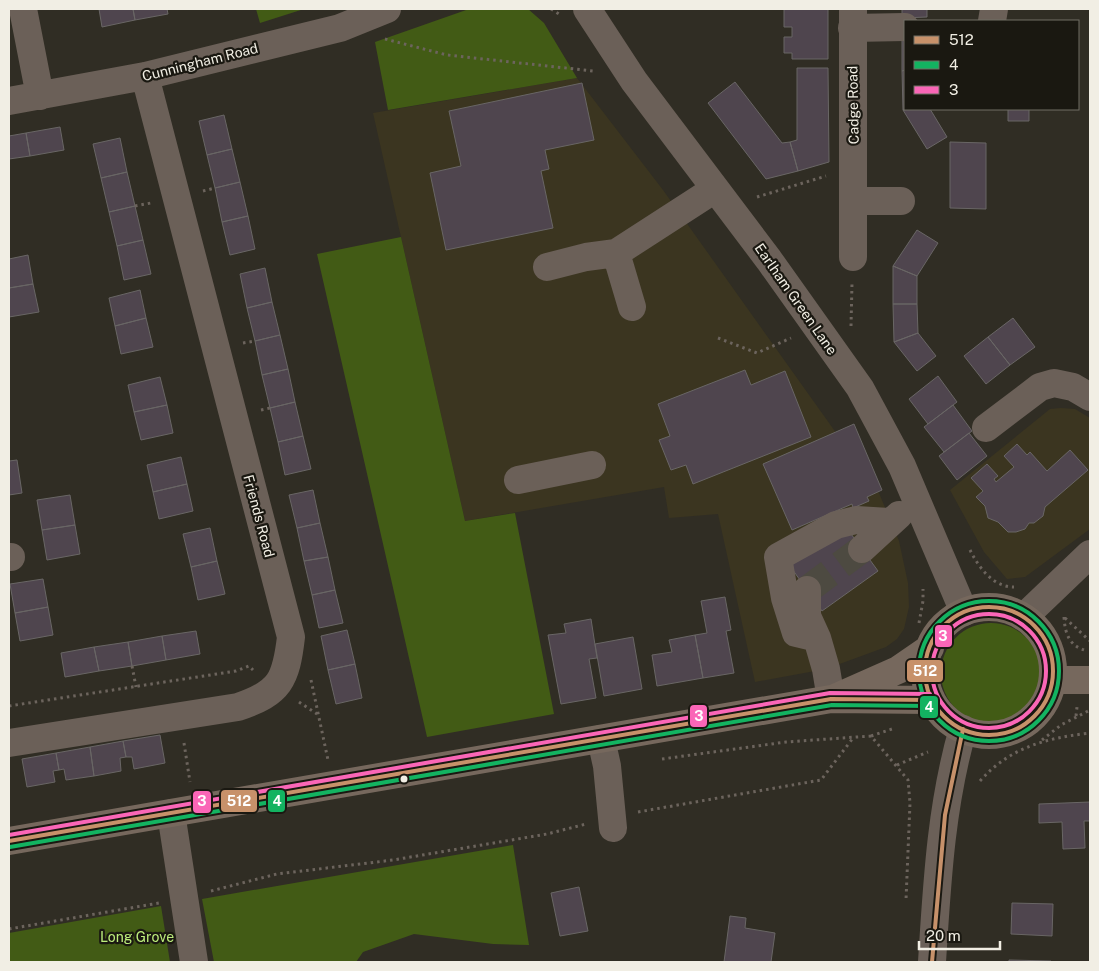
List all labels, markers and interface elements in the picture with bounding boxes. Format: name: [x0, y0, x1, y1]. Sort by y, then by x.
legend: [904, 20, 1079, 110]
text: 512: [949, 31, 974, 48]
street label: Cunningham Road: [140, 40, 260, 84]
text: 4: [949, 56, 958, 73]
street label: Cadge Road: [844, 66, 862, 144]
text: 3: [949, 81, 958, 98]
street label: Earlham Green Lane: [752, 240, 840, 358]
street label: Friends Road: [240, 473, 278, 559]
line badge: 3: [934, 624, 953, 648]
text: 3: [938, 628, 948, 644]
line badge: 512: [906, 659, 944, 683]
text: 512: [913, 663, 937, 679]
line badge: 4: [919, 695, 939, 719]
text: 4: [924, 699, 934, 715]
line badge: 3: [689, 704, 708, 728]
text: 3: [694, 708, 704, 724]
unlabelled marker: [399, 774, 409, 784]
line badge: 512: [220, 789, 258, 813]
line badge: 4: [267, 789, 286, 813]
line badge: 3: [192, 790, 212, 814]
text: 3: [197, 793, 207, 809]
text: 512: [227, 793, 251, 809]
text: 4: [272, 793, 282, 809]
scale bar: [919, 918, 1000, 950]
text: 20 m: [926, 927, 961, 944]
park label: Long Grove: [100, 929, 174, 945]

